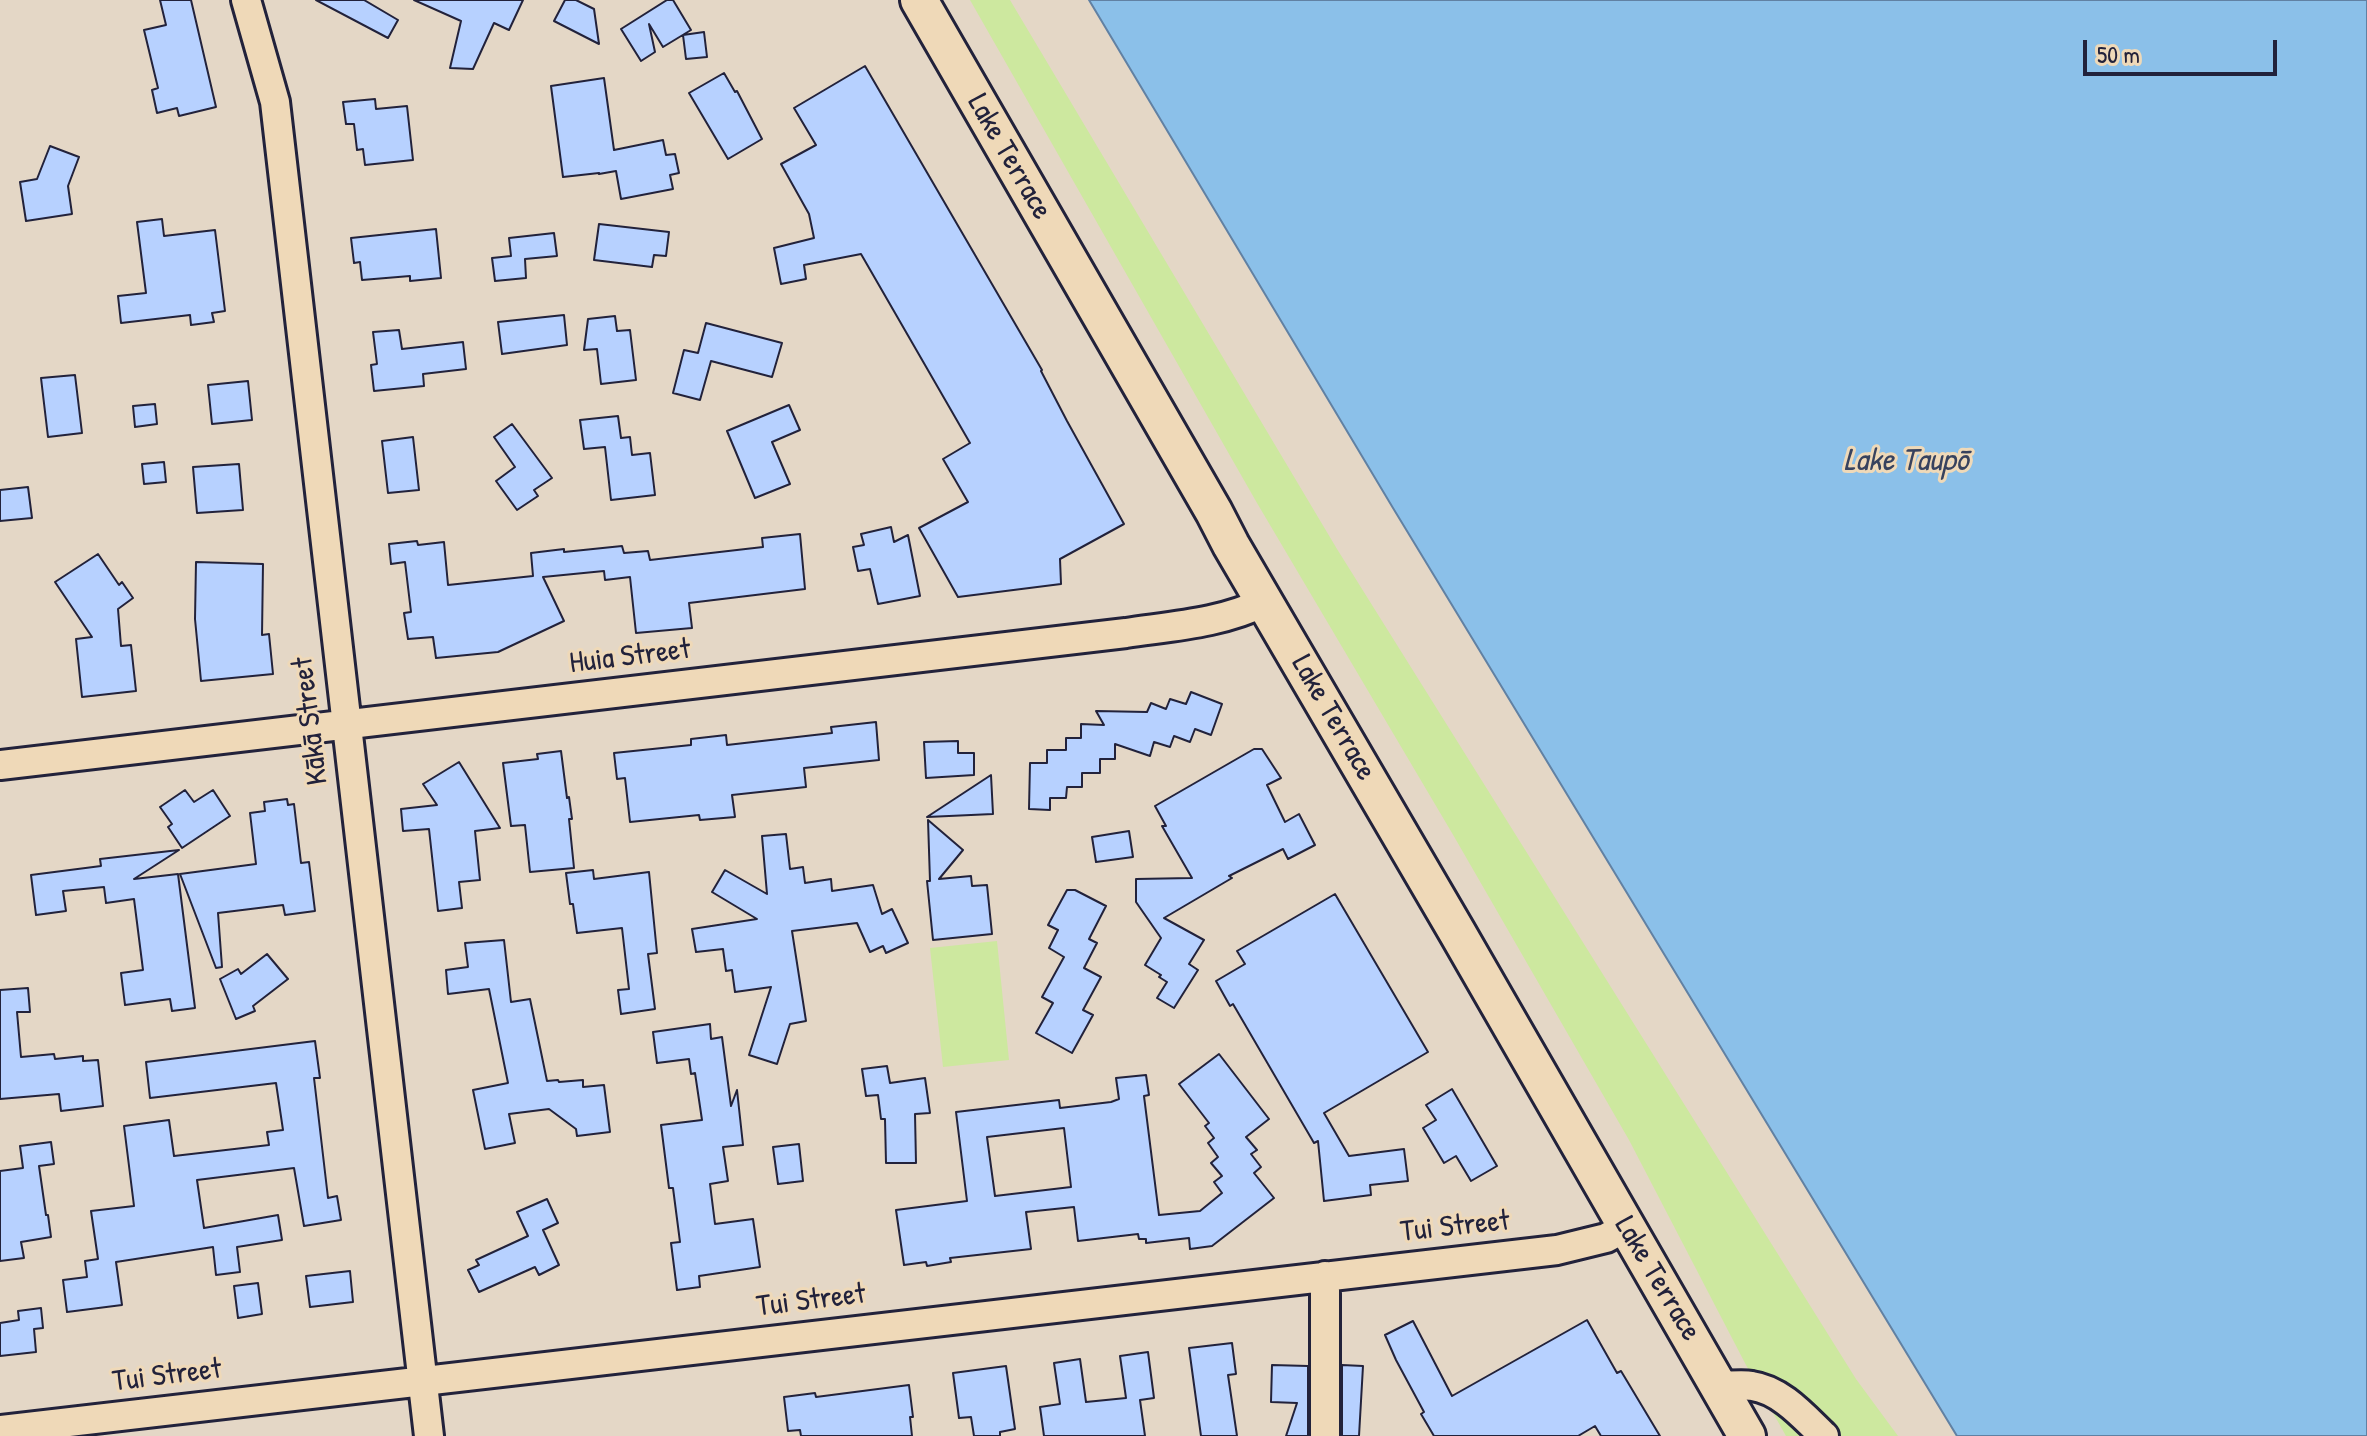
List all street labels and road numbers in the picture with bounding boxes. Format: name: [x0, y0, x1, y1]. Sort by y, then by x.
street label: Lake Terrace: [959, 88, 1059, 226]
street label: Huia Street: [568, 632, 692, 682]
street label: Lake Terrace: [1283, 649, 1383, 787]
street label: Kākā Street: [285, 655, 337, 787]
street label: Tui Street: [1399, 1203, 1511, 1251]
street label: Lake Terrace: [1606, 1210, 1708, 1348]
street label: Tui Street: [754, 1276, 868, 1326]
street label: Tui Street: [110, 1351, 224, 1401]

